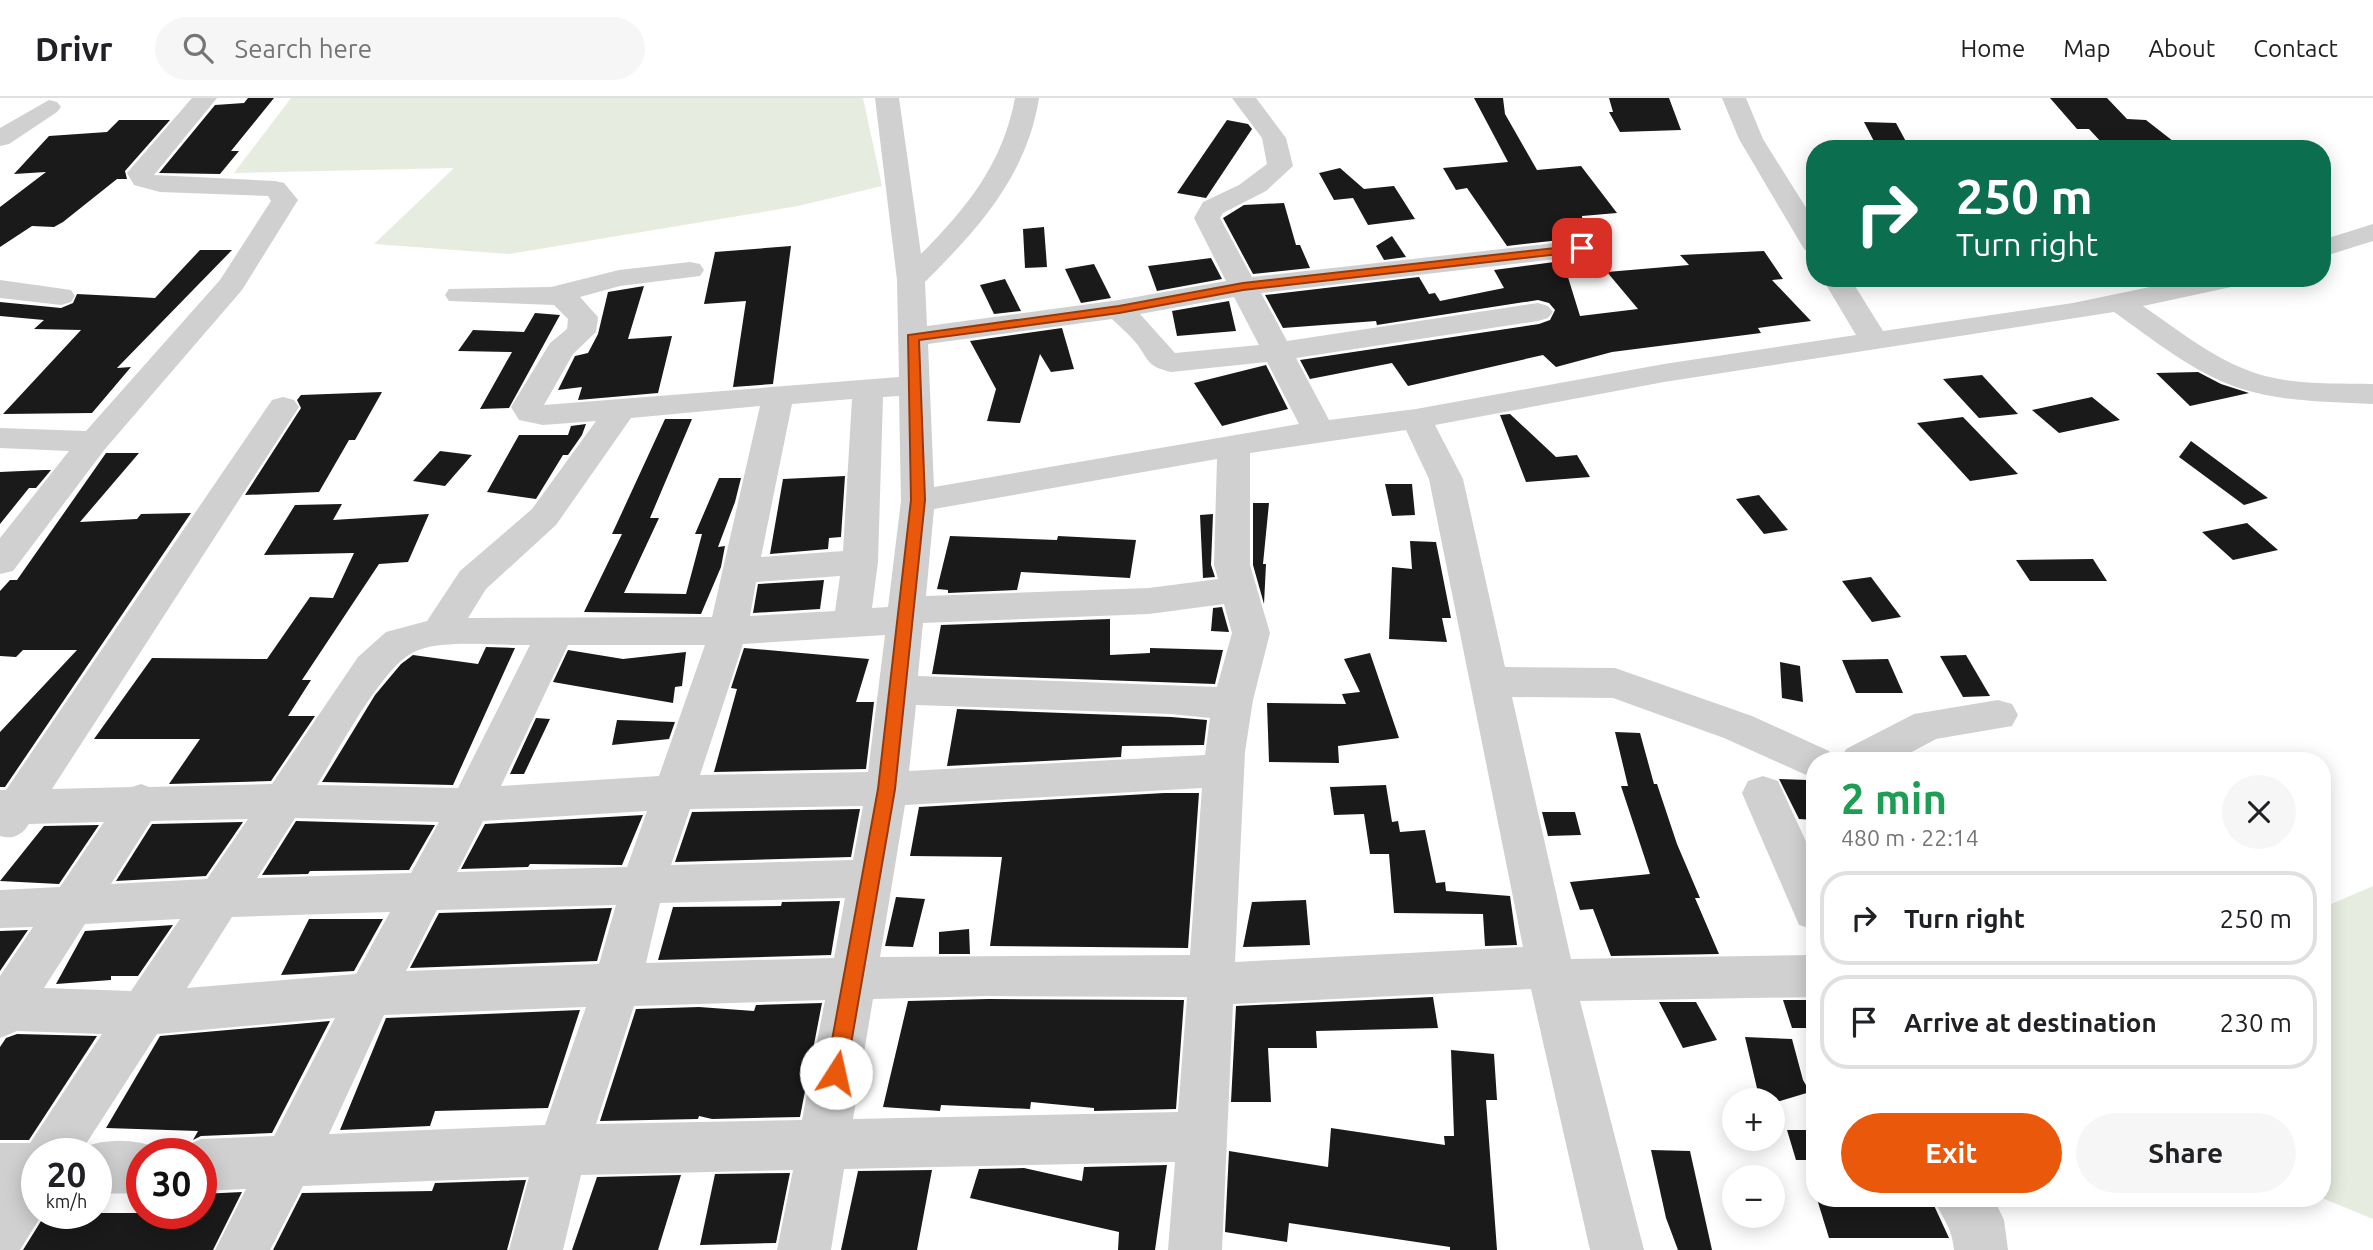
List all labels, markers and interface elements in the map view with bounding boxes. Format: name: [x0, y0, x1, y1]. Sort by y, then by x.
search box: [155, 17, 645, 80]
icon: search: [179, 29, 217, 67]
text: Drivr: [35, 30, 113, 67]
text: Search here: [235, 34, 372, 63]
text: Home: [1960, 35, 2025, 62]
text: Map: [2063, 35, 2110, 62]
text: About: [2148, 35, 2215, 62]
text: Contact: [2253, 35, 2338, 62]
icon: right: [1841, 168, 1932, 259]
text: 250 m: [1956, 168, 2093, 223]
pin: [1552, 218, 1612, 278]
text: Turn right: [1956, 226, 2098, 262]
icon: arrive: [1563, 229, 1601, 267]
text: 2 min: [1841, 775, 1947, 822]
button: close: [2222, 775, 2296, 849]
text: 480 m · 22:14: [1841, 825, 1979, 850]
icon: right: [1845, 899, 1883, 937]
text: Turn right: [1904, 904, 2025, 933]
text: 250 m: [2220, 904, 2292, 933]
icon: arrive: [1845, 1003, 1883, 1041]
text: Arrive at destination: [1904, 1008, 2157, 1037]
text: 230 m: [2220, 1008, 2292, 1037]
position arrow: [799, 1036, 873, 1110]
map controls: [1722, 1088, 1785, 1228]
button: +: [1722, 1088, 1785, 1151]
button: Exit: [1841, 1113, 2062, 1193]
button: Share: [2076, 1113, 2296, 1193]
speed limit sign: 30: [126, 1138, 217, 1229]
text: 20: [47, 1154, 86, 1194]
button: −: [1722, 1165, 1785, 1228]
text: km/h: [46, 1191, 87, 1211]

